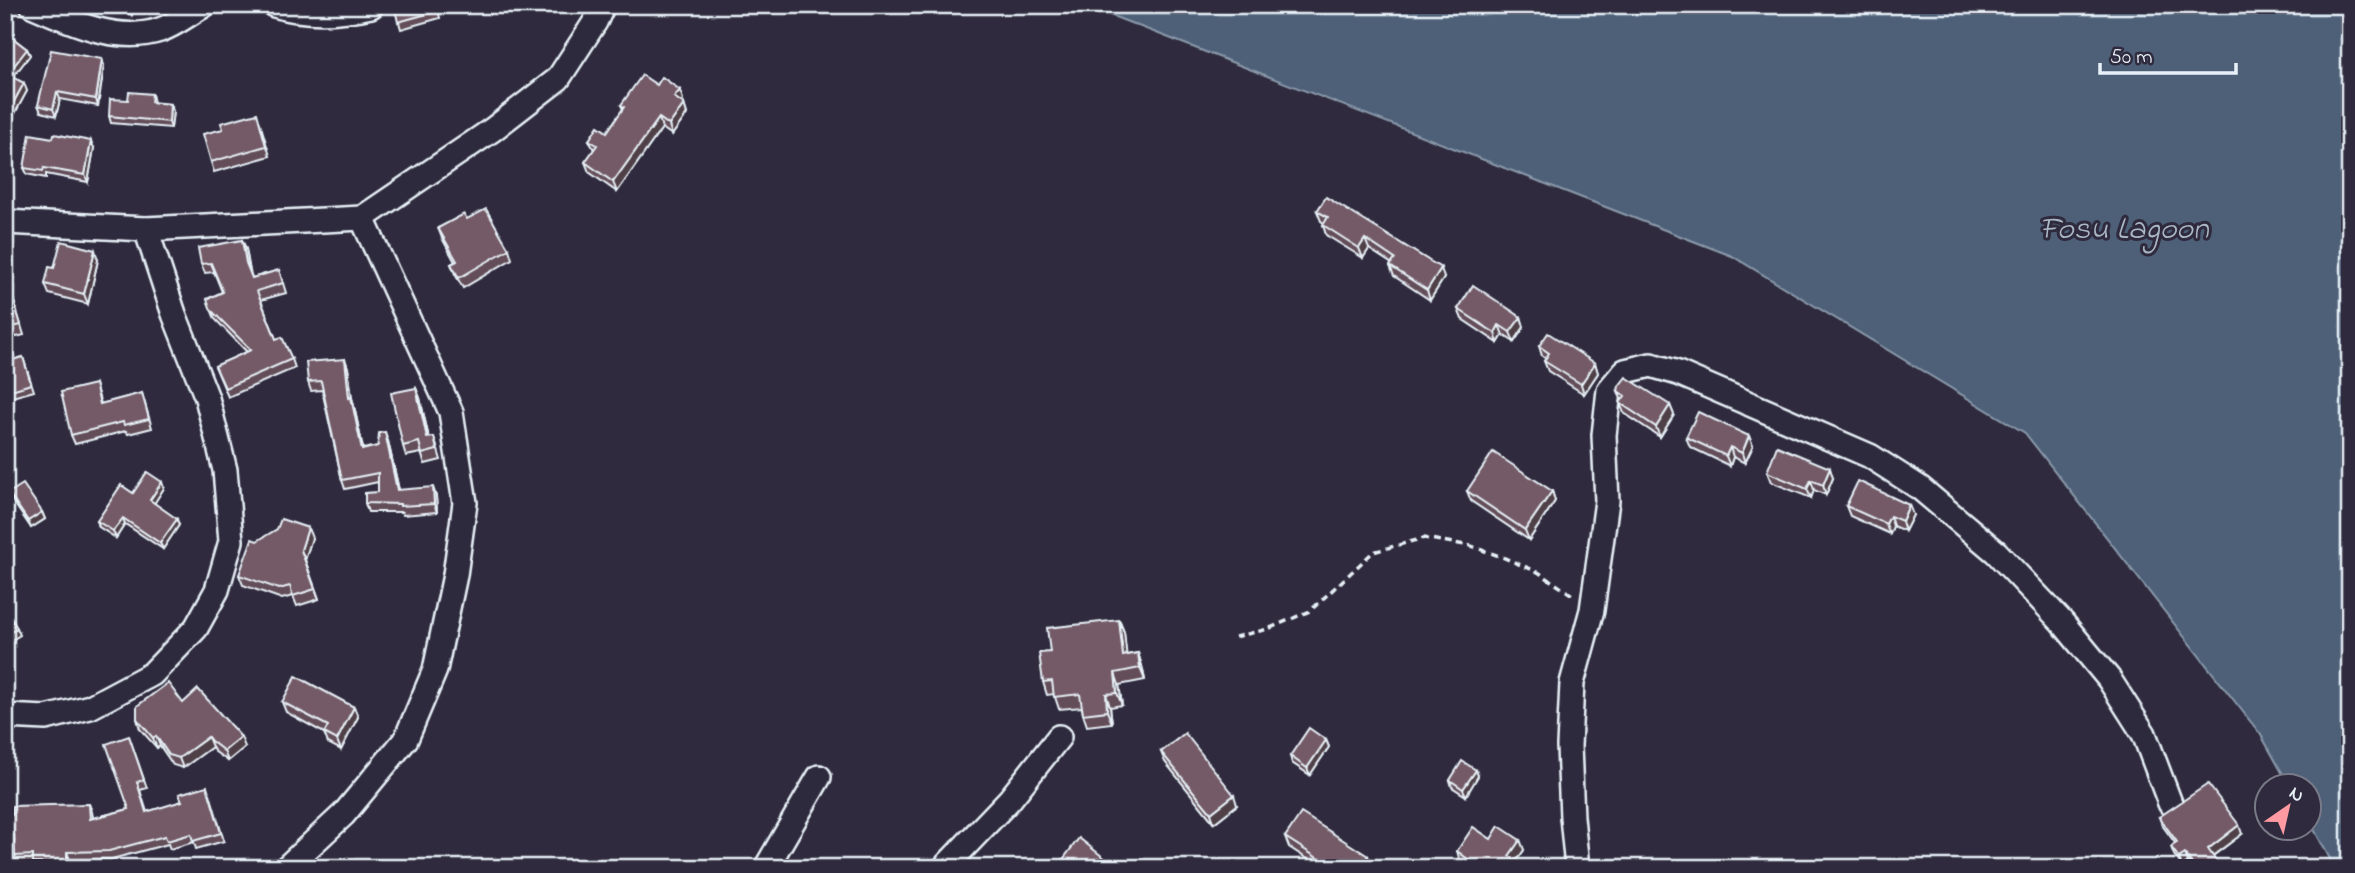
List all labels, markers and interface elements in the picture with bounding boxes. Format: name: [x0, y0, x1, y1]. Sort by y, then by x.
scale bar: [2100, 32, 2236, 76]
text: 50 m: [2110, 43, 2153, 73]
water label: Fosu Lagoon: [2039, 207, 2210, 254]
north arrow: [2254, 772, 2324, 842]
text: N: [2283, 780, 2309, 810]

